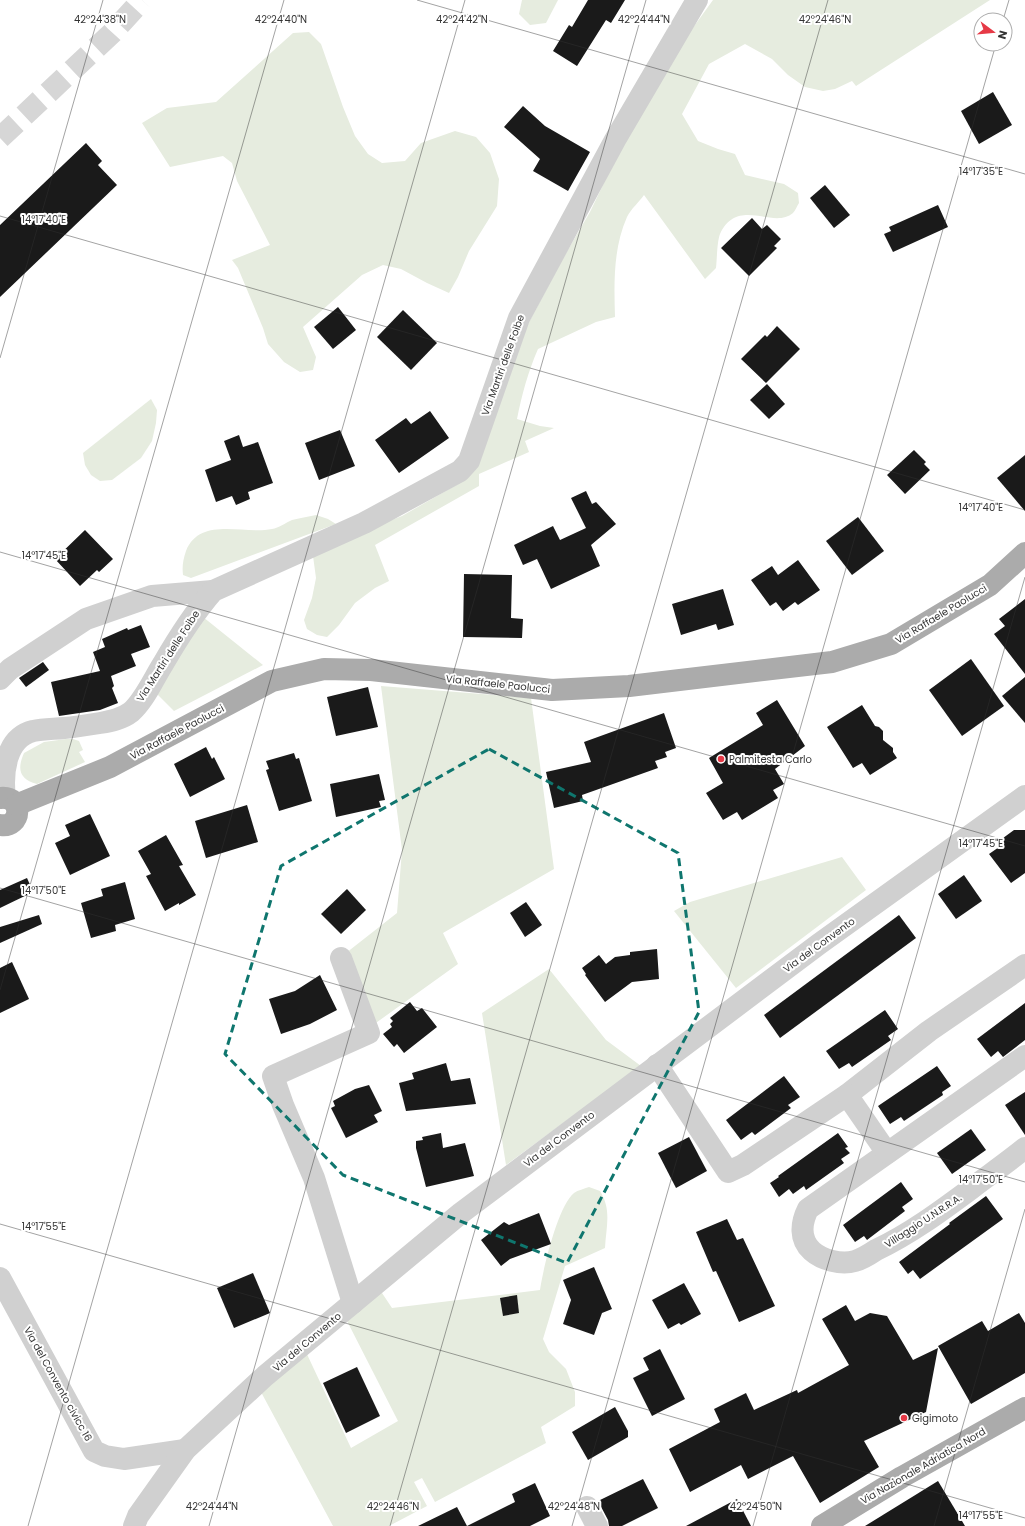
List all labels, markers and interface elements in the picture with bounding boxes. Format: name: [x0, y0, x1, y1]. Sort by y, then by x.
text: 42°24'38"N: [74, 12, 126, 27]
text: 42°24'40"N: [255, 12, 307, 27]
text: 42°24'42"N: [436, 12, 488, 27]
text: 42°24'44"N: [618, 12, 670, 27]
text: 42°24'46"N: [799, 12, 851, 27]
north arrow: [973, 12, 1013, 52]
text: N: [994, 29, 1011, 41]
text: 14°17'35"E: [959, 164, 1003, 179]
text: 14°17'40"E: [22, 212, 66, 227]
street label: Via Martiri delle Foibe: [478, 312, 528, 418]
text: 14°17'40"E: [959, 500, 1003, 515]
text: 14°17'45"E: [22, 548, 66, 563]
street label: Via Raffaele Paolucci: [892, 581, 990, 647]
street label: Via Martiri delle Foibe: [133, 607, 203, 705]
street label: Via Raffaele Paolucci: [445, 671, 551, 697]
street label: Via Raffaele Paolucci: [127, 701, 227, 763]
place label: Palmitesta Carlo: [729, 752, 812, 767]
marker: Palmitesta Carlo: [716, 754, 726, 764]
text: 14°17'45"E: [959, 836, 1003, 851]
text: 14°17'50"E: [22, 883, 66, 898]
street label: Via del Convento: [780, 914, 858, 976]
street label: Via del Convento: [520, 1107, 598, 1171]
text: 14°17'50"E: [959, 1172, 1003, 1187]
street label: Villaggio U.N.R.R.A.: [882, 1190, 964, 1252]
text: 14°17'55"E: [22, 1219, 66, 1234]
street label: Via del Convento: [269, 1309, 345, 1375]
street label: Via del Convento civicc 16: [20, 1324, 96, 1444]
place label: Gigimoto: [912, 1411, 958, 1426]
marker: Gigimoto: [899, 1413, 909, 1423]
street label: Via Nazionale Adriatica Nord: [858, 1424, 988, 1508]
text: 42°24'44"N: [186, 1499, 238, 1514]
text: 42°24'46"N: [367, 1499, 419, 1514]
text: 42°24'48"N: [548, 1499, 600, 1514]
text: 42°24'50"N: [730, 1499, 782, 1514]
text: 14°17'55"E: [959, 1508, 1003, 1523]

